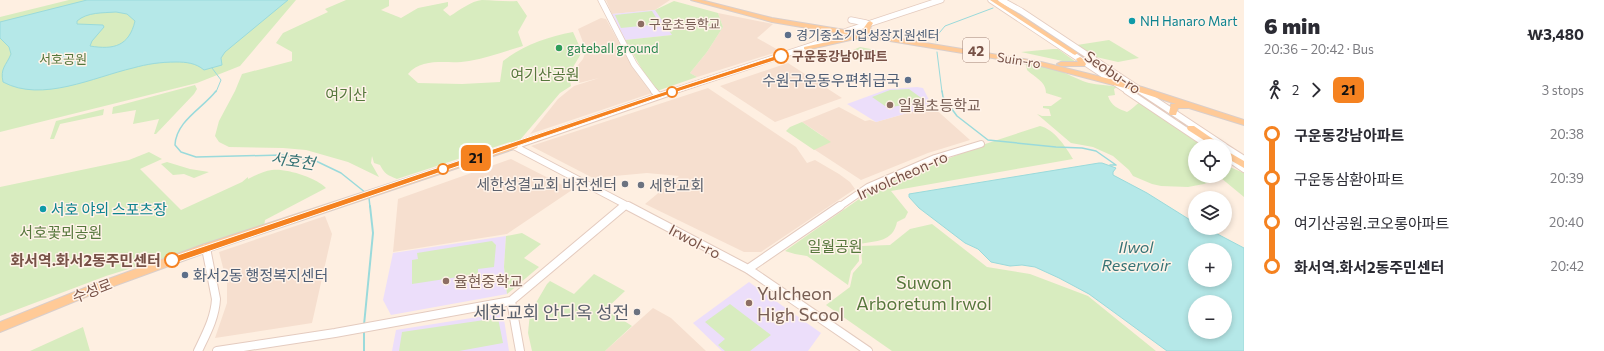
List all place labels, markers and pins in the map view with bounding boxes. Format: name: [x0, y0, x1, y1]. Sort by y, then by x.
place label: NH Hanaro Mart: [1140, 13, 1238, 29]
place label: 구운초등학교: [649, 16, 721, 32]
marker: NH Hanaro Mart: [1127, 16, 1137, 26]
marker: 구운초등학교: [636, 19, 646, 29]
place label: 경기중소기업성장지원센터: [796, 27, 940, 43]
marker: 경기중소기업성장지원센터: [783, 30, 793, 40]
place label: gateball ground: [567, 40, 658, 56]
marker: gateball ground: [554, 43, 564, 53]
marker: 구운동강남아파트: [773, 48, 789, 64]
place label: 구운동강남아파트: [792, 48, 888, 64]
place label: 수원구운동우편취급국: [762, 71, 900, 89]
marker: 수원구운동우편취급국: [903, 75, 913, 85]
unlabelled marker: [666, 86, 678, 98]
place label: 일월초등학교: [898, 96, 981, 114]
marker: 일월초등학교: [885, 100, 895, 110]
unlabelled marker: [437, 163, 449, 175]
place label: 세한성결교회 비전센터: [476, 175, 617, 193]
place label: 세한교회: [649, 176, 704, 194]
marker: 세한성결교회 비전센터: [620, 179, 630, 189]
marker: 세한교회: [636, 180, 646, 190]
place label: 서호 야외 스포츠장: [51, 200, 167, 218]
marker: 서호 야외 스포츠장: [38, 204, 48, 214]
place label: 화서역.화서2동주민센터: [10, 251, 161, 269]
marker: 화서역.화서2동주민센터: [164, 252, 180, 268]
place label: 화서2동 행정복지센터: [193, 266, 328, 284]
marker: 화서2동 행정복지센터: [180, 270, 190, 280]
place label: 율현중학교: [454, 272, 523, 290]
marker: 율현중학교: [441, 276, 451, 286]
place label: Yulcheon High Scool: [757, 282, 844, 325]
marker: Yulcheon High Scool: [744, 298, 754, 308]
place label: 세한교회 안디옥 성전: [473, 301, 629, 323]
marker: 세한교회 안디옥 성전: [632, 307, 642, 317]

